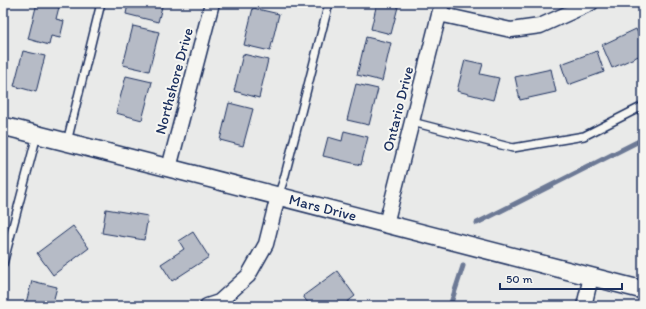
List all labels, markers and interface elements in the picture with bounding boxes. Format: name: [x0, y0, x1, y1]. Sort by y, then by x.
street label: Northshore Drive: [151, 26, 197, 136]
street label: Ontario Drive: [379, 64, 417, 154]
street label: Mars Drive: [287, 190, 358, 225]
scale bar: [500, 265, 622, 291]
text: 50 m: [506, 272, 532, 286]

